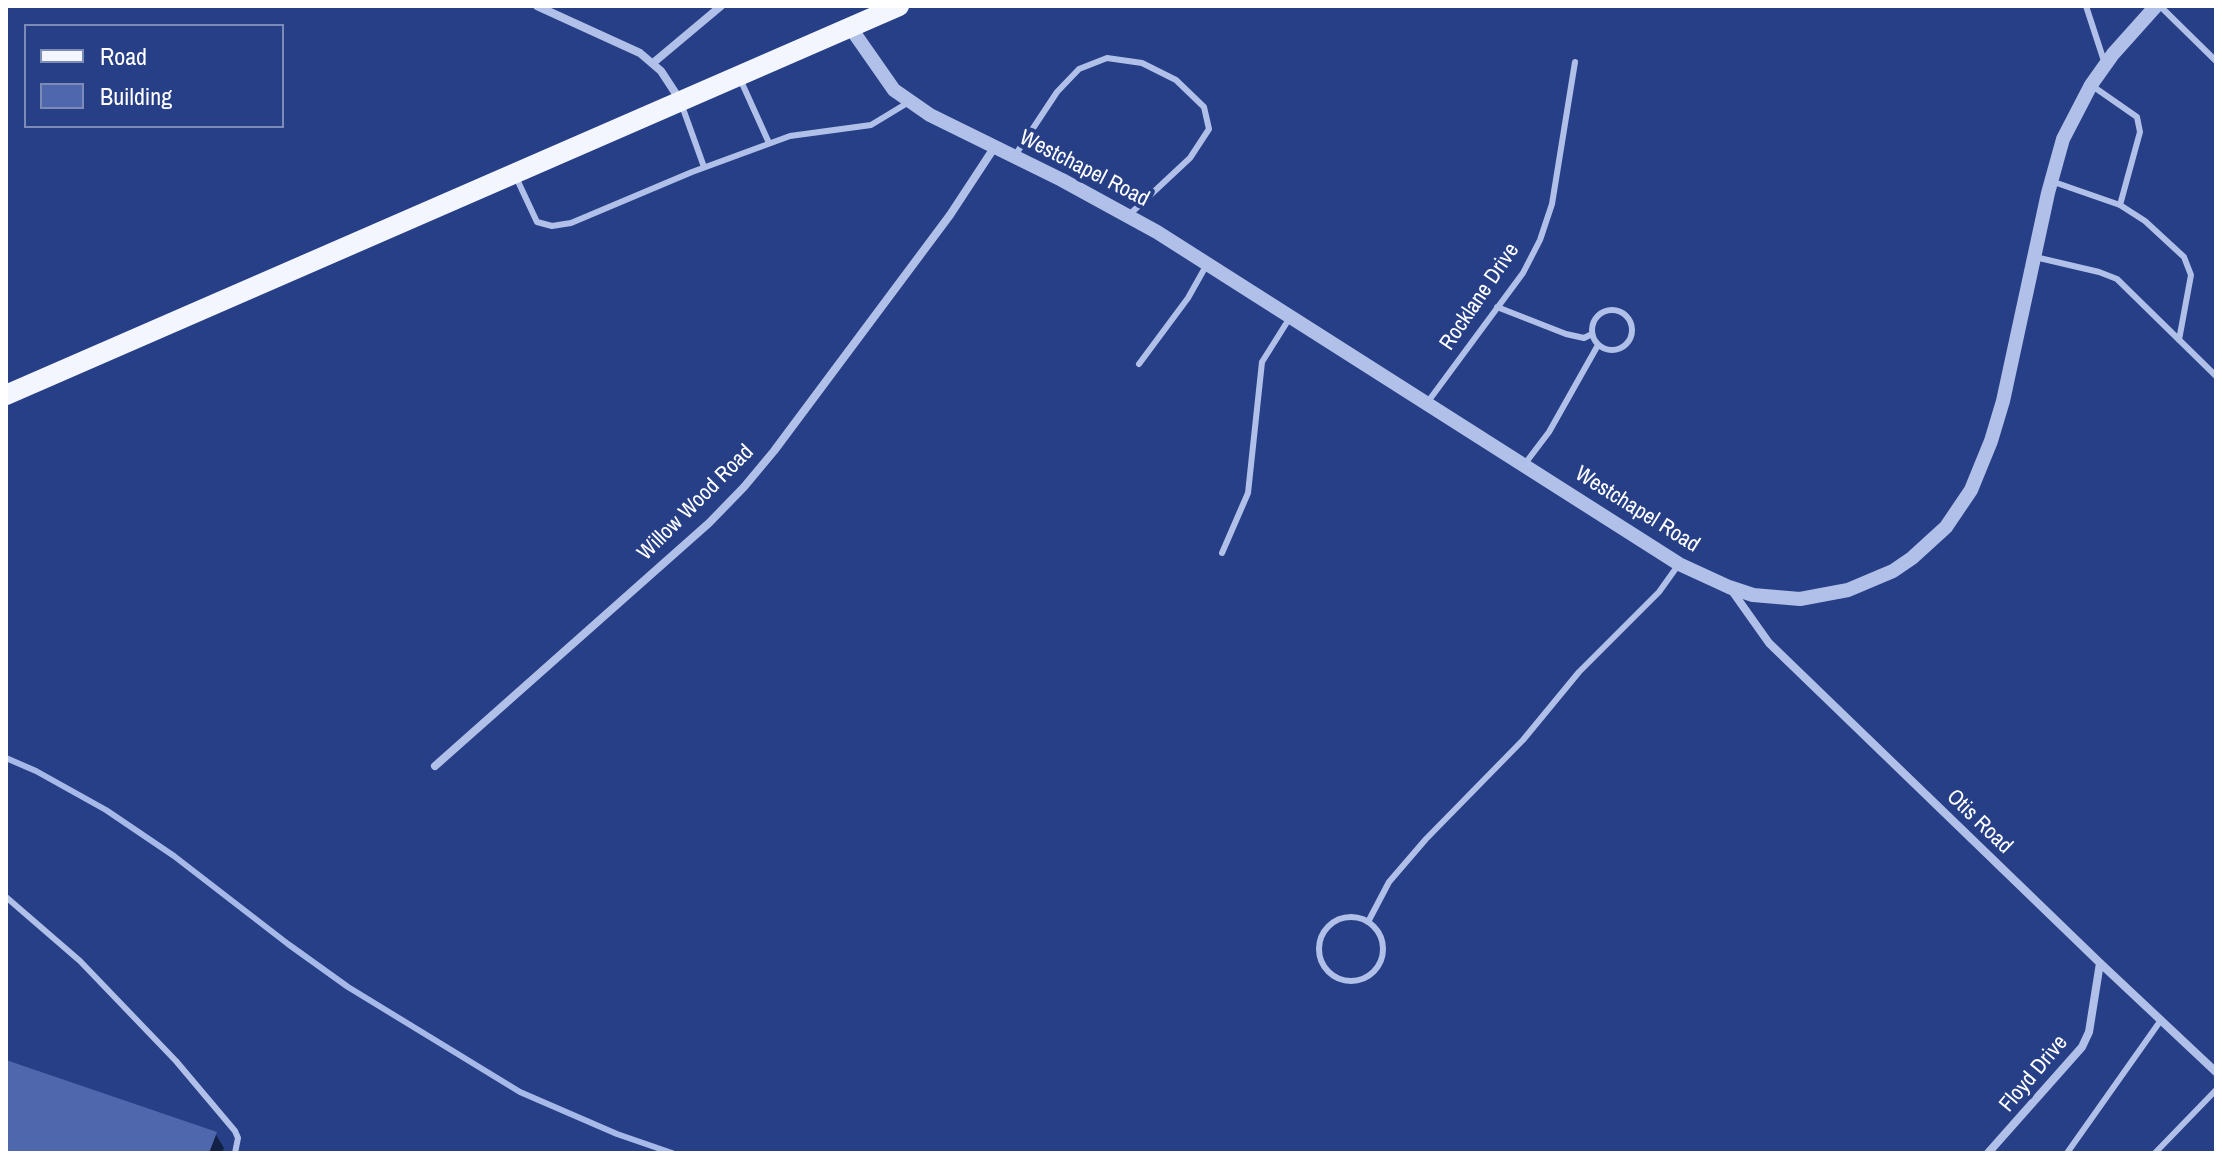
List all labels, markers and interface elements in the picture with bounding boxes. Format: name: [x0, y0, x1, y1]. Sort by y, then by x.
legend: [24, 24, 284, 128]
text: Road: [100, 40, 147, 72]
text: Building: [100, 80, 172, 112]
street label: Westchapel Road: [1015, 125, 1153, 213]
street label: Rocklane Drive: [1435, 239, 1525, 355]
street label: Willow Wood Road: [633, 440, 759, 566]
street label: Westchapel Road: [1570, 461, 1704, 559]
street label: Otis Road: [1941, 784, 2017, 860]
street label: Floyd Drive: [1994, 1030, 2074, 1118]

